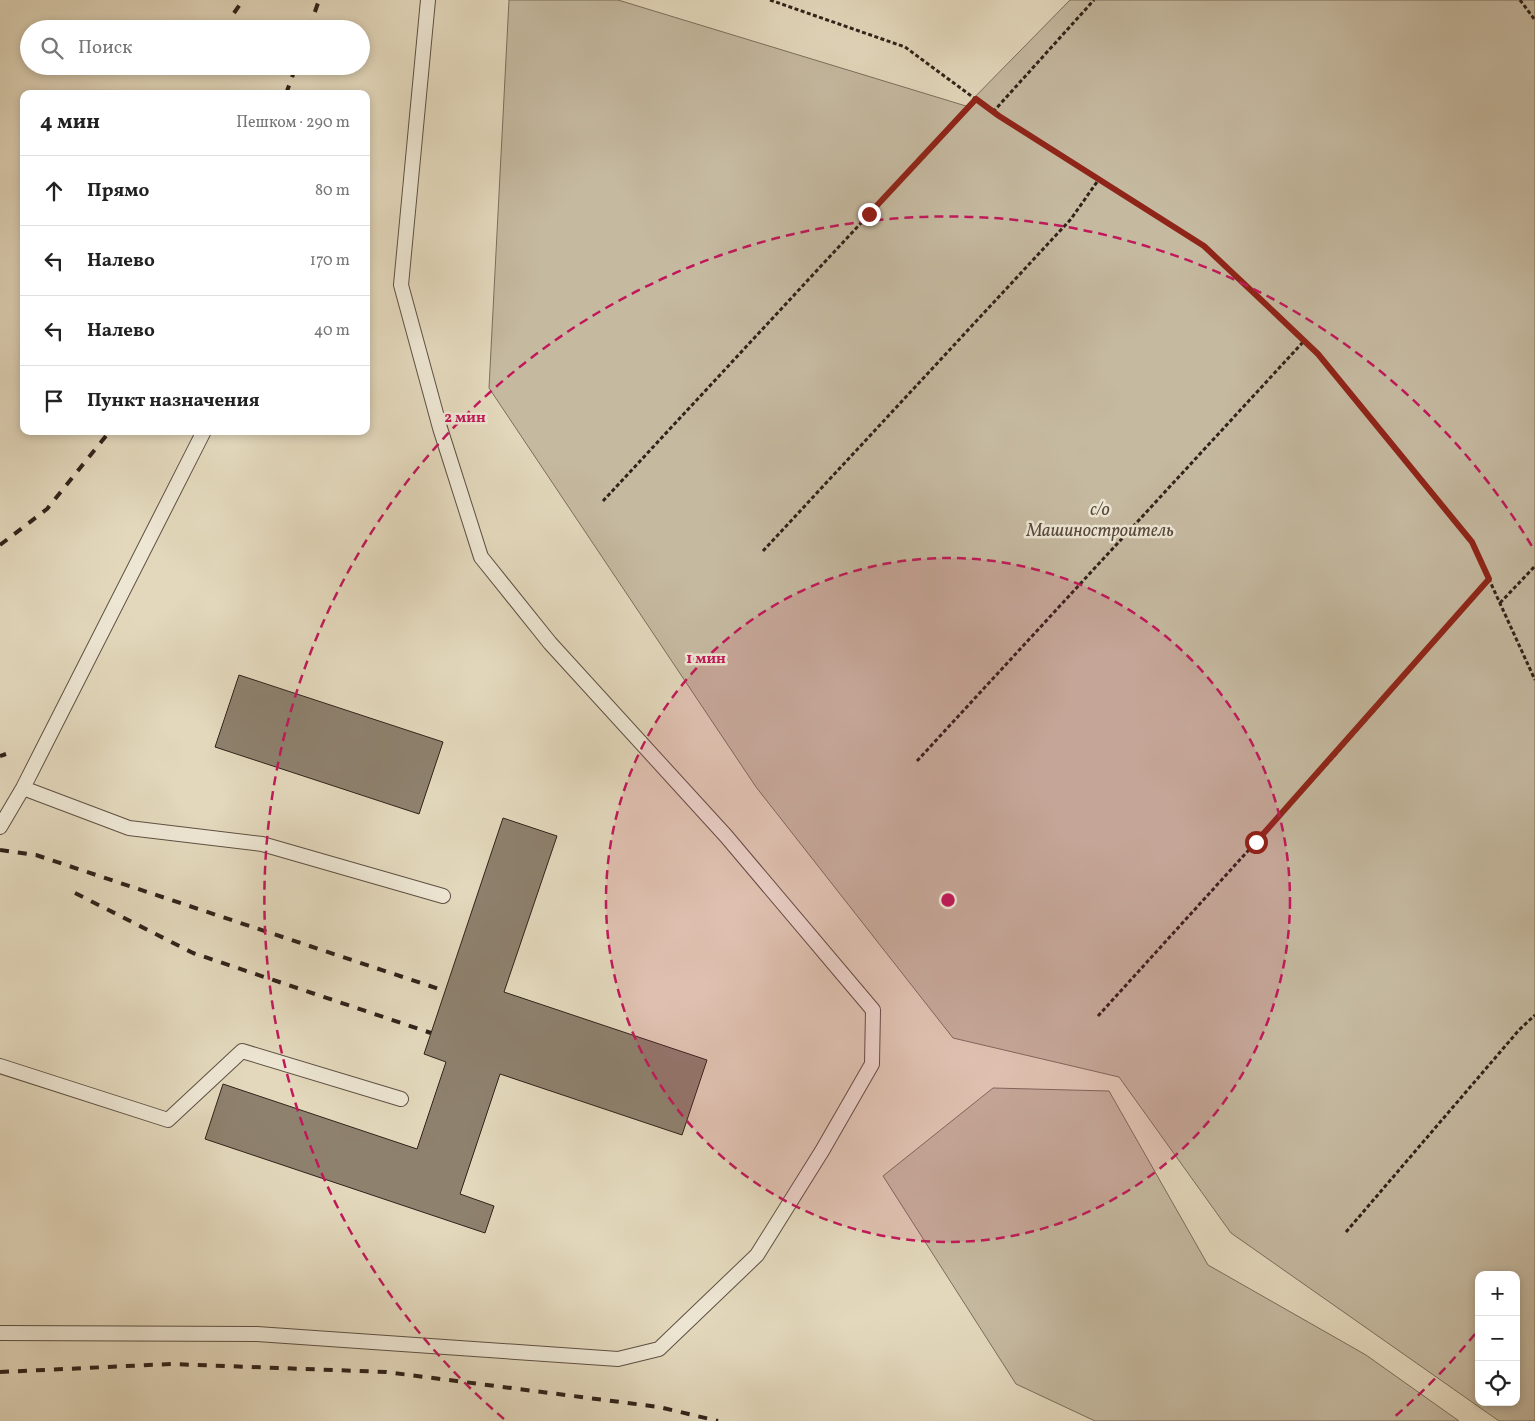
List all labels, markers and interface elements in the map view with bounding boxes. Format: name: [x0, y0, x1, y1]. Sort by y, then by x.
search box: [20, 20, 370, 75]
icon: search: [38, 34, 66, 62]
text: Поиск: [78, 35, 132, 61]
text: 4 мин: [40, 108, 100, 137]
text: Пешком · 290 m: [236, 112, 350, 134]
icon: ahead: [40, 177, 68, 205]
text: Прямо: [87, 178, 149, 204]
text: 80 m: [315, 180, 350, 202]
route end: [858, 203, 881, 226]
icon: left: [40, 247, 68, 275]
text: Налево: [87, 248, 155, 274]
text: 170 m: [310, 250, 350, 272]
icon: left: [40, 317, 68, 345]
text: Налево: [87, 318, 155, 344]
text: 40 m: [314, 320, 350, 342]
icon: arrive: [40, 387, 68, 415]
text: Пункт назначения: [87, 388, 260, 414]
text: 2 мин: [444, 408, 486, 429]
park label: с/о Машиностроитель: [1025, 498, 1174, 544]
text: 1 мин: [686, 649, 726, 670]
route start: [1245, 831, 1268, 854]
centre of rings: [939, 891, 957, 909]
map controls: [1475, 1271, 1520, 1406]
button: +: [1475, 1271, 1520, 1316]
button: −: [1475, 1316, 1520, 1361]
button: locate: [1475, 1361, 1520, 1406]

